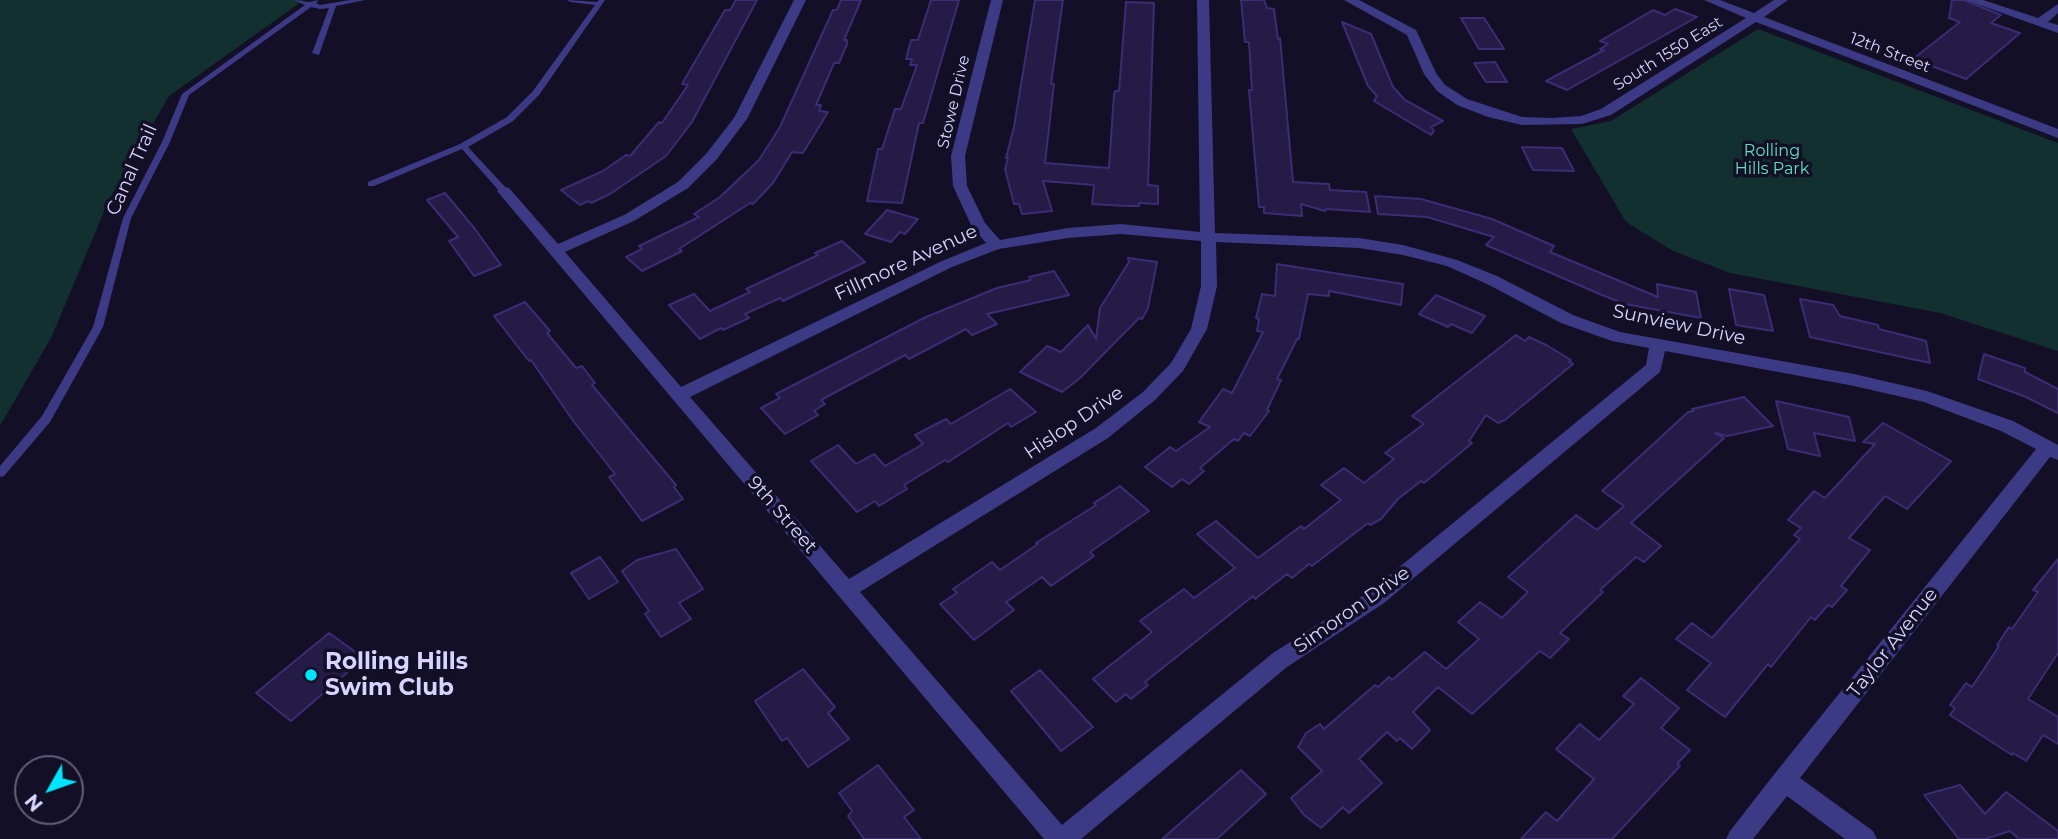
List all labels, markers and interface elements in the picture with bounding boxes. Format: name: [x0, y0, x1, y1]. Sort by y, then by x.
street label: South 1550 East: [1610, 13, 1726, 95]
street label: 12th Street: [1847, 29, 1933, 77]
street label: Stowe Drive: [934, 53, 974, 151]
street label: Canal Trail: [102, 121, 162, 219]
park label: Rolling Hills Park: [1735, 141, 1809, 179]
street label: Fillmore Avenue: [831, 220, 981, 306]
street label: Sunview Drive: [1610, 300, 1748, 350]
street label: Hislop Drive: [1020, 382, 1128, 464]
street label: 9th Street: [742, 472, 822, 558]
street label: Simoron Drive: [1290, 562, 1414, 658]
street label: Taylor Avenue: [1843, 584, 1943, 702]
place label: Rolling Hills Swim Club: [325, 648, 468, 702]
marker: Rolling Hills Swim Club: [303, 667, 319, 683]
north arrow: [14, 755, 84, 825]
text: N: [20, 789, 48, 816]

